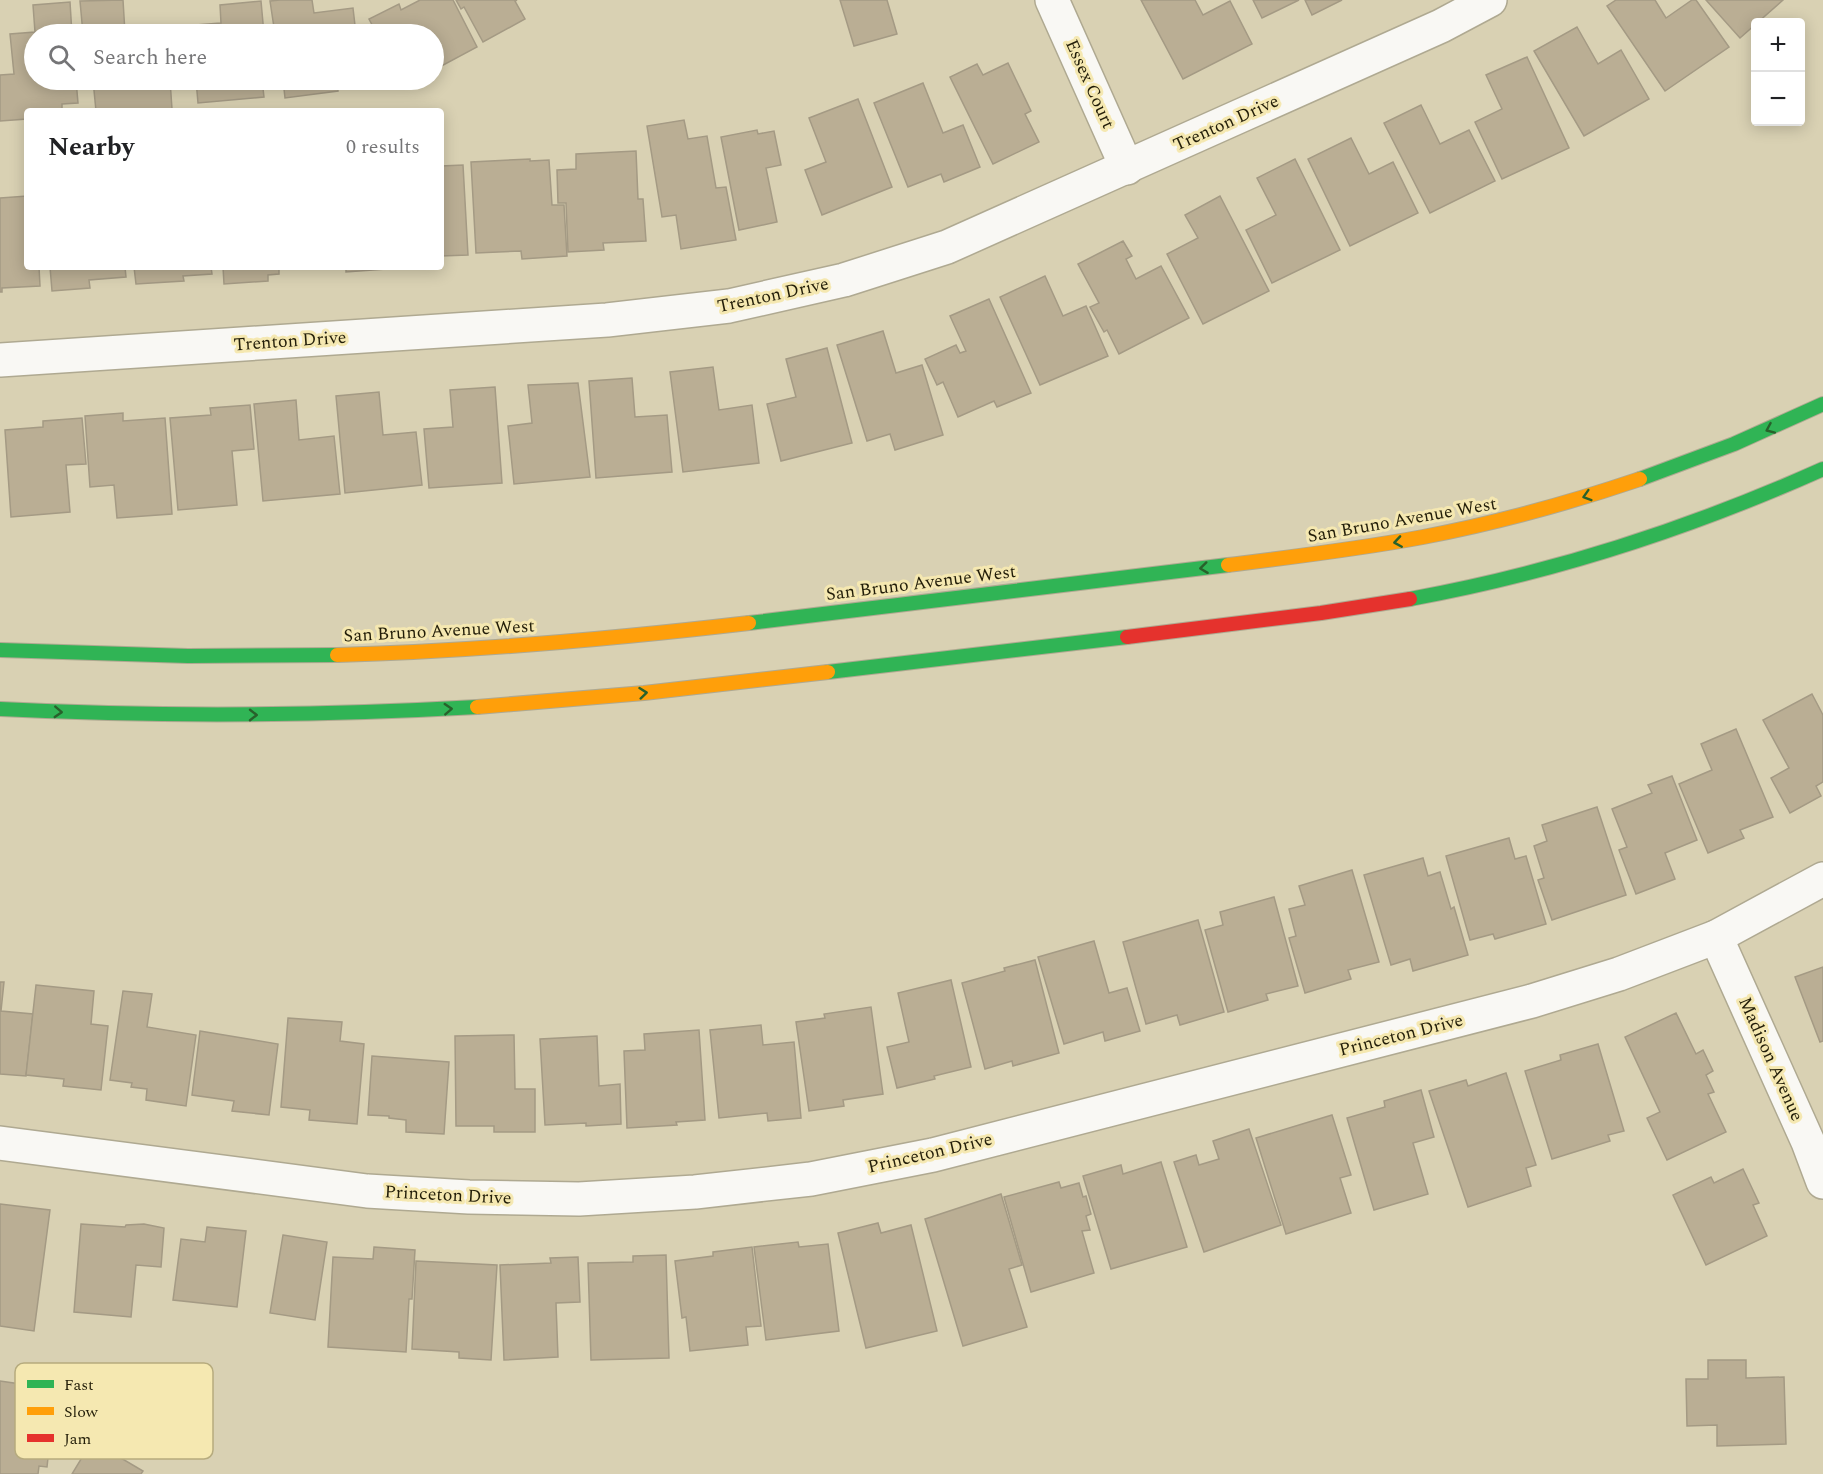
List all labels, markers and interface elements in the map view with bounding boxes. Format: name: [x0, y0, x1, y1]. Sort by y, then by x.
map controls: [1751, 18, 1805, 126]
button: +: [1751, 18, 1805, 72]
search box: [24, 24, 444, 90]
street label: Essex Court: [1058, 35, 1122, 133]
icon: search: [45, 41, 78, 74]
text: Search here: [93, 41, 207, 74]
button: −: [1751, 72, 1805, 126]
street label: Trenton Drive: [1169, 88, 1283, 158]
text: Nearby: [48, 127, 134, 167]
text: 0 results: [346, 132, 420, 162]
street label: Trenton Drive: [715, 270, 831, 320]
street label: Trenton Drive: [233, 324, 347, 358]
one-way arrow: [1765, 421, 1776, 433]
one-way arrow: [1582, 489, 1593, 501]
street label: San Bruno Avenue West: [1305, 490, 1499, 550]
one-way arrow: [1393, 535, 1403, 548]
street label: San Bruno Avenue West: [824, 558, 1018, 608]
one-way arrow: [1200, 561, 1209, 574]
street label: San Bruno Avenue West: [343, 613, 535, 649]
one-way arrow: [638, 688, 647, 700]
one-way arrow: [444, 702, 453, 715]
one-way arrow: [54, 705, 63, 718]
one-way arrow: [249, 709, 258, 721]
street label: Madison Avenue: [1731, 992, 1811, 1126]
street label: Princeton Drive: [1336, 1007, 1466, 1063]
street label: Princeton Drive: [865, 1126, 995, 1180]
street label: Princeton Drive: [384, 1178, 512, 1212]
legend: [15, 1363, 213, 1459]
text: Fast: [64, 1373, 94, 1397]
text: Slow: [64, 1400, 99, 1424]
text: Jam: [64, 1427, 92, 1451]

